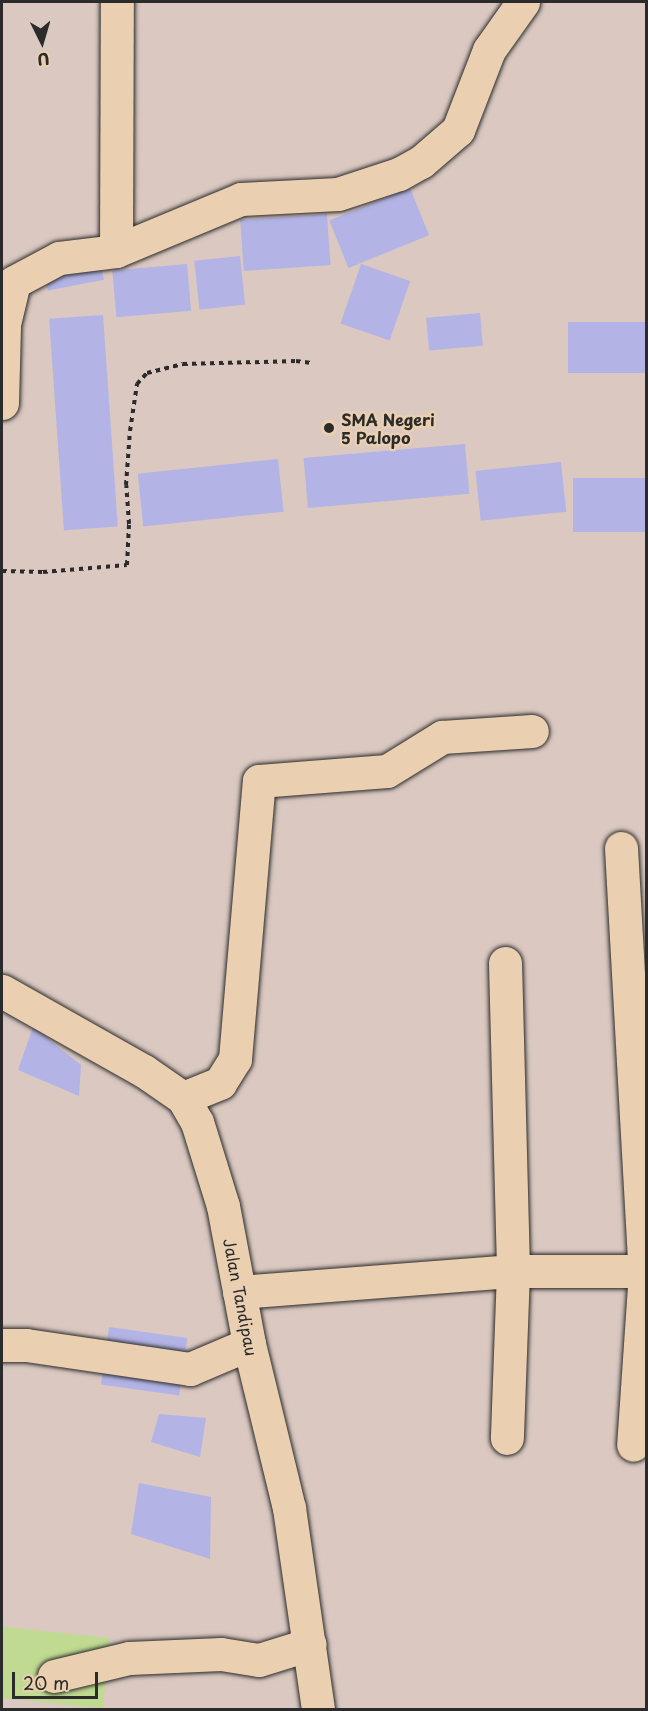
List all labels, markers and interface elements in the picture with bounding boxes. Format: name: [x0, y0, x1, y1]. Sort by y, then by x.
north arrow: [12, 12, 72, 72]
text: U: [36, 47, 51, 72]
place label: SMA Negeri 5 Palopo: [341, 409, 435, 447]
marker: SMA Negeri 5 Palopo: [322, 421, 336, 435]
street label: Jalan Tandipau: [220, 1237, 262, 1357]
scale bar: [15, 1660, 100, 1698]
text: 20 m: [23, 1669, 69, 1696]

